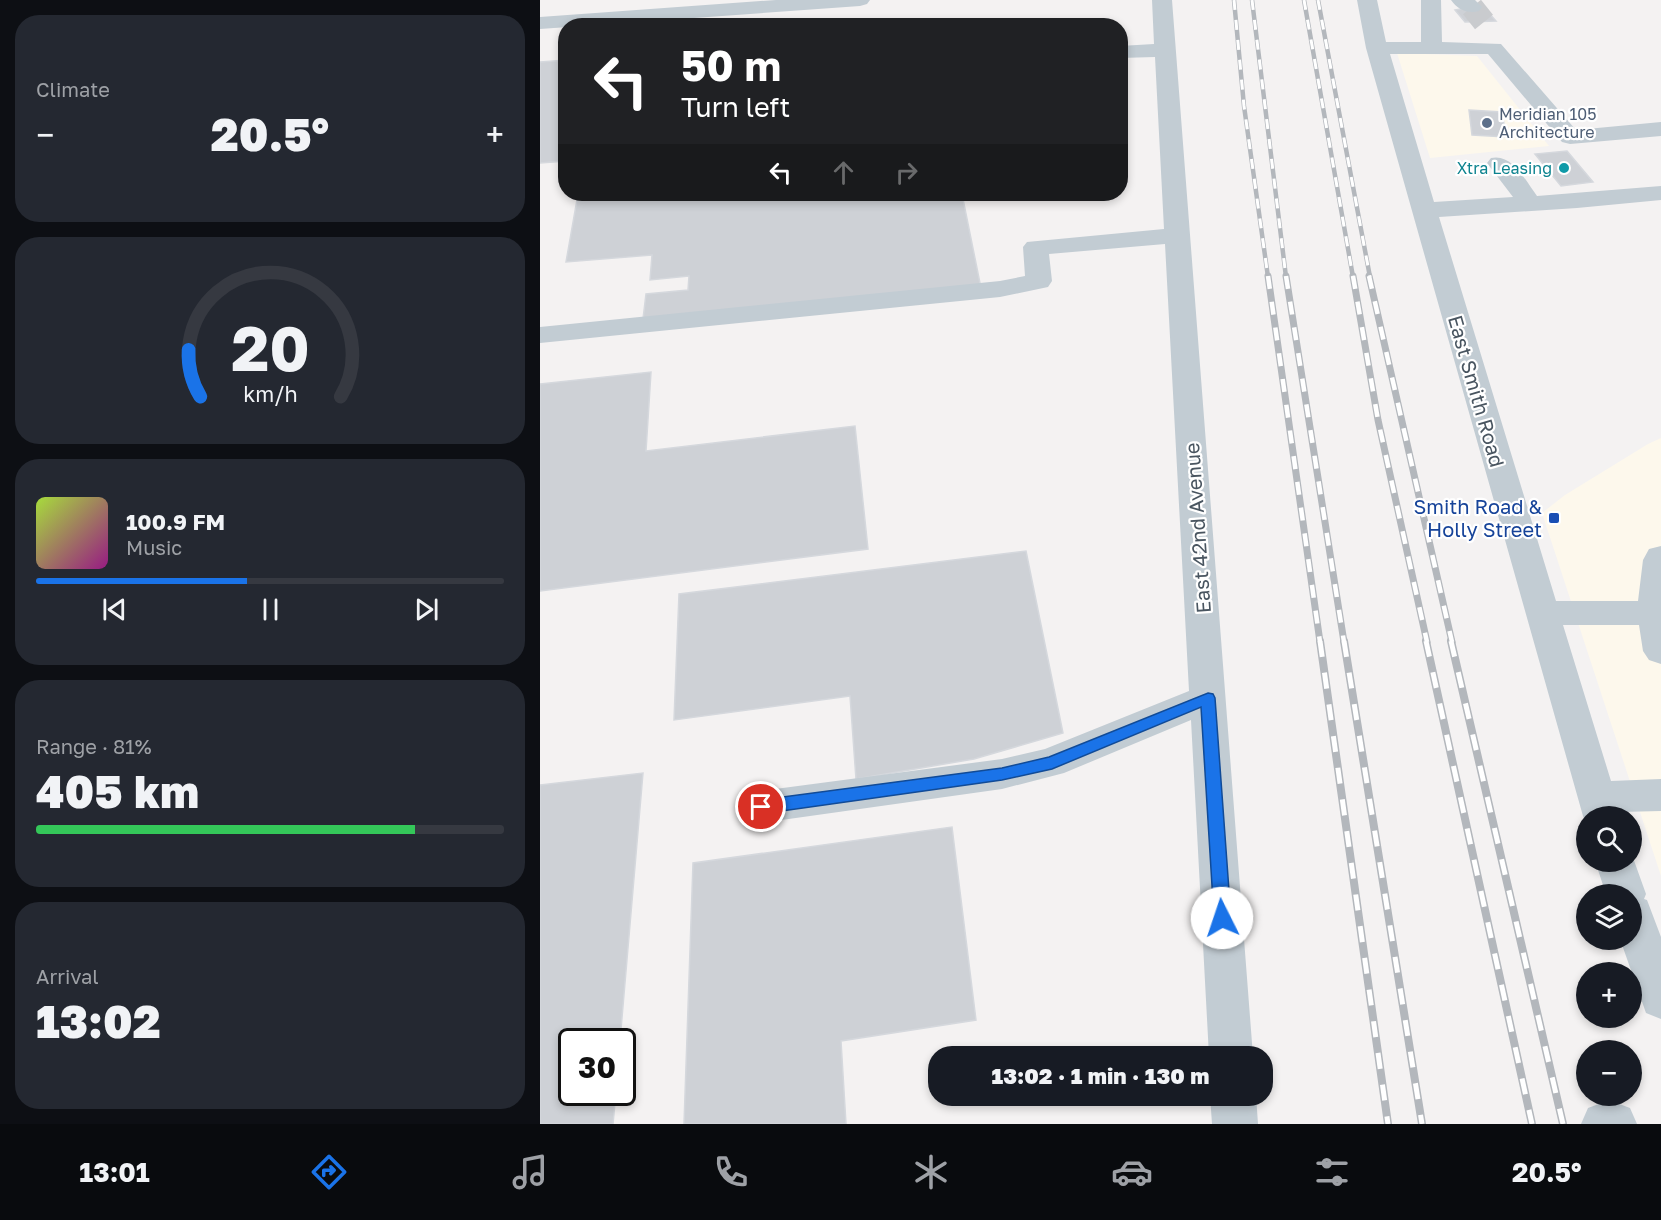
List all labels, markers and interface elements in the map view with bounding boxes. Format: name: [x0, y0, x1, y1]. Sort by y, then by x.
text: 50 m: [681, 40, 781, 90]
icon: left: [582, 42, 660, 120]
text: Climate: [36, 77, 110, 101]
text: Turn left: [681, 91, 790, 123]
place label: Meridian 105 Architecture: [1499, 104, 1597, 142]
text: 20.5°: [211, 107, 329, 161]
text: −: [36, 115, 54, 154]
text: +: [486, 115, 504, 154]
marker: Meridian 105 Architecture: [1480, 116, 1494, 130]
icon: left: [764, 156, 797, 189]
icon: ahead: [827, 156, 860, 189]
icon: right: [890, 156, 923, 189]
place label: Xtra Leasing: [1457, 158, 1552, 178]
marker: Xtra Leasing: [1557, 161, 1571, 175]
text: 20: [231, 310, 309, 385]
street label: East Smith Road: [1444, 312, 1510, 470]
text: km/h: [243, 382, 297, 408]
street label: East 42nd Avenue: [1179, 442, 1215, 614]
place label: Smith Road & Holly Street: [1413, 494, 1543, 541]
text: 100.9 FM: [126, 508, 225, 535]
marker: Smith Road & Holly Street: [1547, 511, 1561, 525]
text: Music: [126, 535, 182, 559]
icon: previous: [98, 593, 131, 626]
icon: pause: [254, 593, 287, 626]
icon: next: [410, 593, 443, 626]
text: Range · 81%: [36, 734, 152, 758]
text: 405 km: [36, 764, 199, 818]
pin: [735, 781, 786, 832]
icon: arrive: [744, 790, 777, 823]
map controls: [1576, 806, 1642, 1106]
button: search: [1576, 806, 1642, 872]
button: layers: [1576, 884, 1642, 950]
position arrow: [1190, 886, 1254, 950]
button: +: [1576, 962, 1642, 1028]
text: Arrival: [36, 964, 99, 988]
text: 13:02: [36, 994, 161, 1048]
speed limit sign: 30: [558, 1028, 636, 1106]
button: −: [1576, 1040, 1642, 1106]
text: 13:02 · 1 min · 130 m: [992, 1062, 1209, 1089]
icon: directions: [308, 1151, 350, 1193]
icon: music: [509, 1151, 551, 1193]
icon: phone: [710, 1151, 752, 1193]
icon: climate: [910, 1151, 952, 1193]
icon: car: [1111, 1151, 1153, 1193]
icon: filters: [1311, 1151, 1353, 1193]
text: 13:01: [79, 1156, 150, 1188]
text: 20.5°: [1512, 1156, 1582, 1188]

